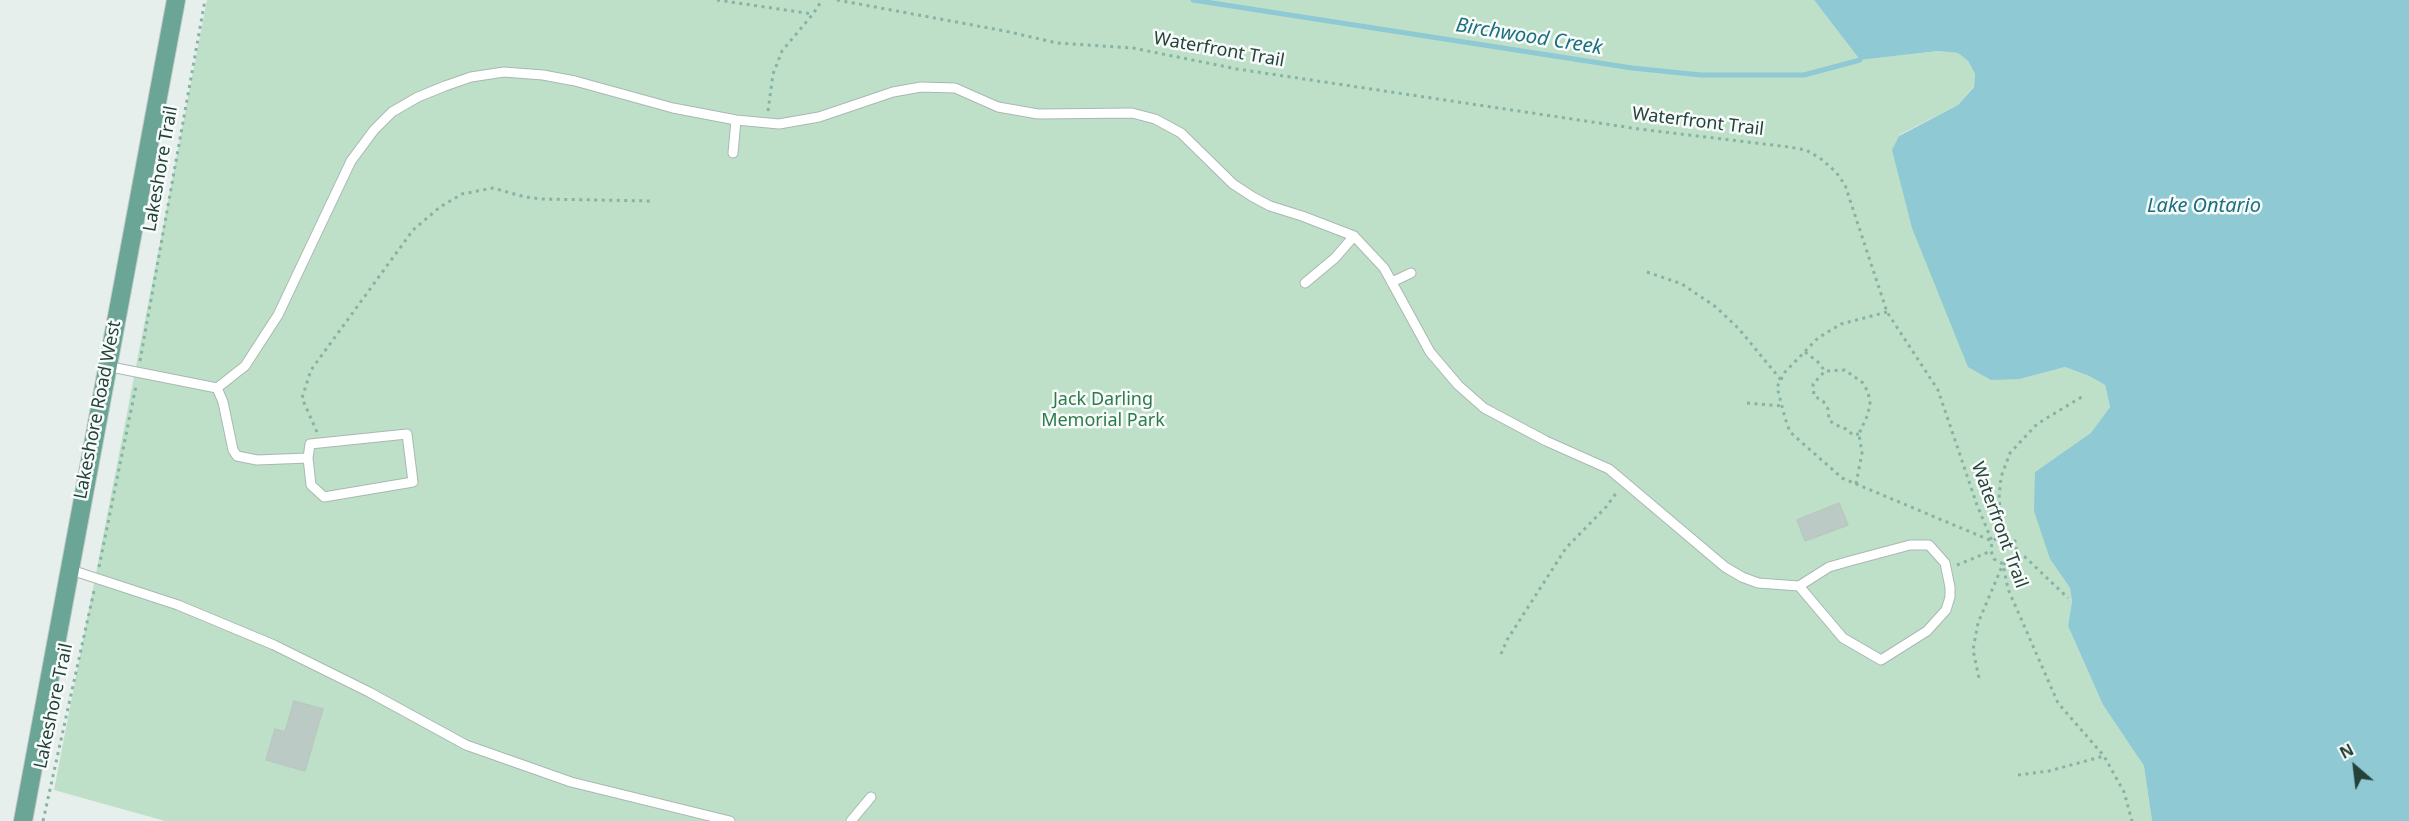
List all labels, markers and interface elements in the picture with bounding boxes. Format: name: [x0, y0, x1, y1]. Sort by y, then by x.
water label: Birchwood Creek: [1454, 14, 1604, 60]
street label: Waterfront Trail: [1152, 28, 1286, 72]
street label: Waterfront Trail: [1631, 103, 1765, 141]
street label: Lakeshore Trail: [139, 104, 183, 234]
water label: Lake Ontario: [2147, 194, 2261, 218]
street label: Lakeshore Road West: [70, 319, 126, 501]
park label: Jack Darling Memorial Park: [1041, 389, 1165, 432]
street label: Waterfront Trail: [1966, 459, 2032, 591]
street label: Lakeshore Trail: [30, 641, 78, 771]
north arrow: [2325, 737, 2385, 797]
text: N: [2336, 738, 2357, 764]

